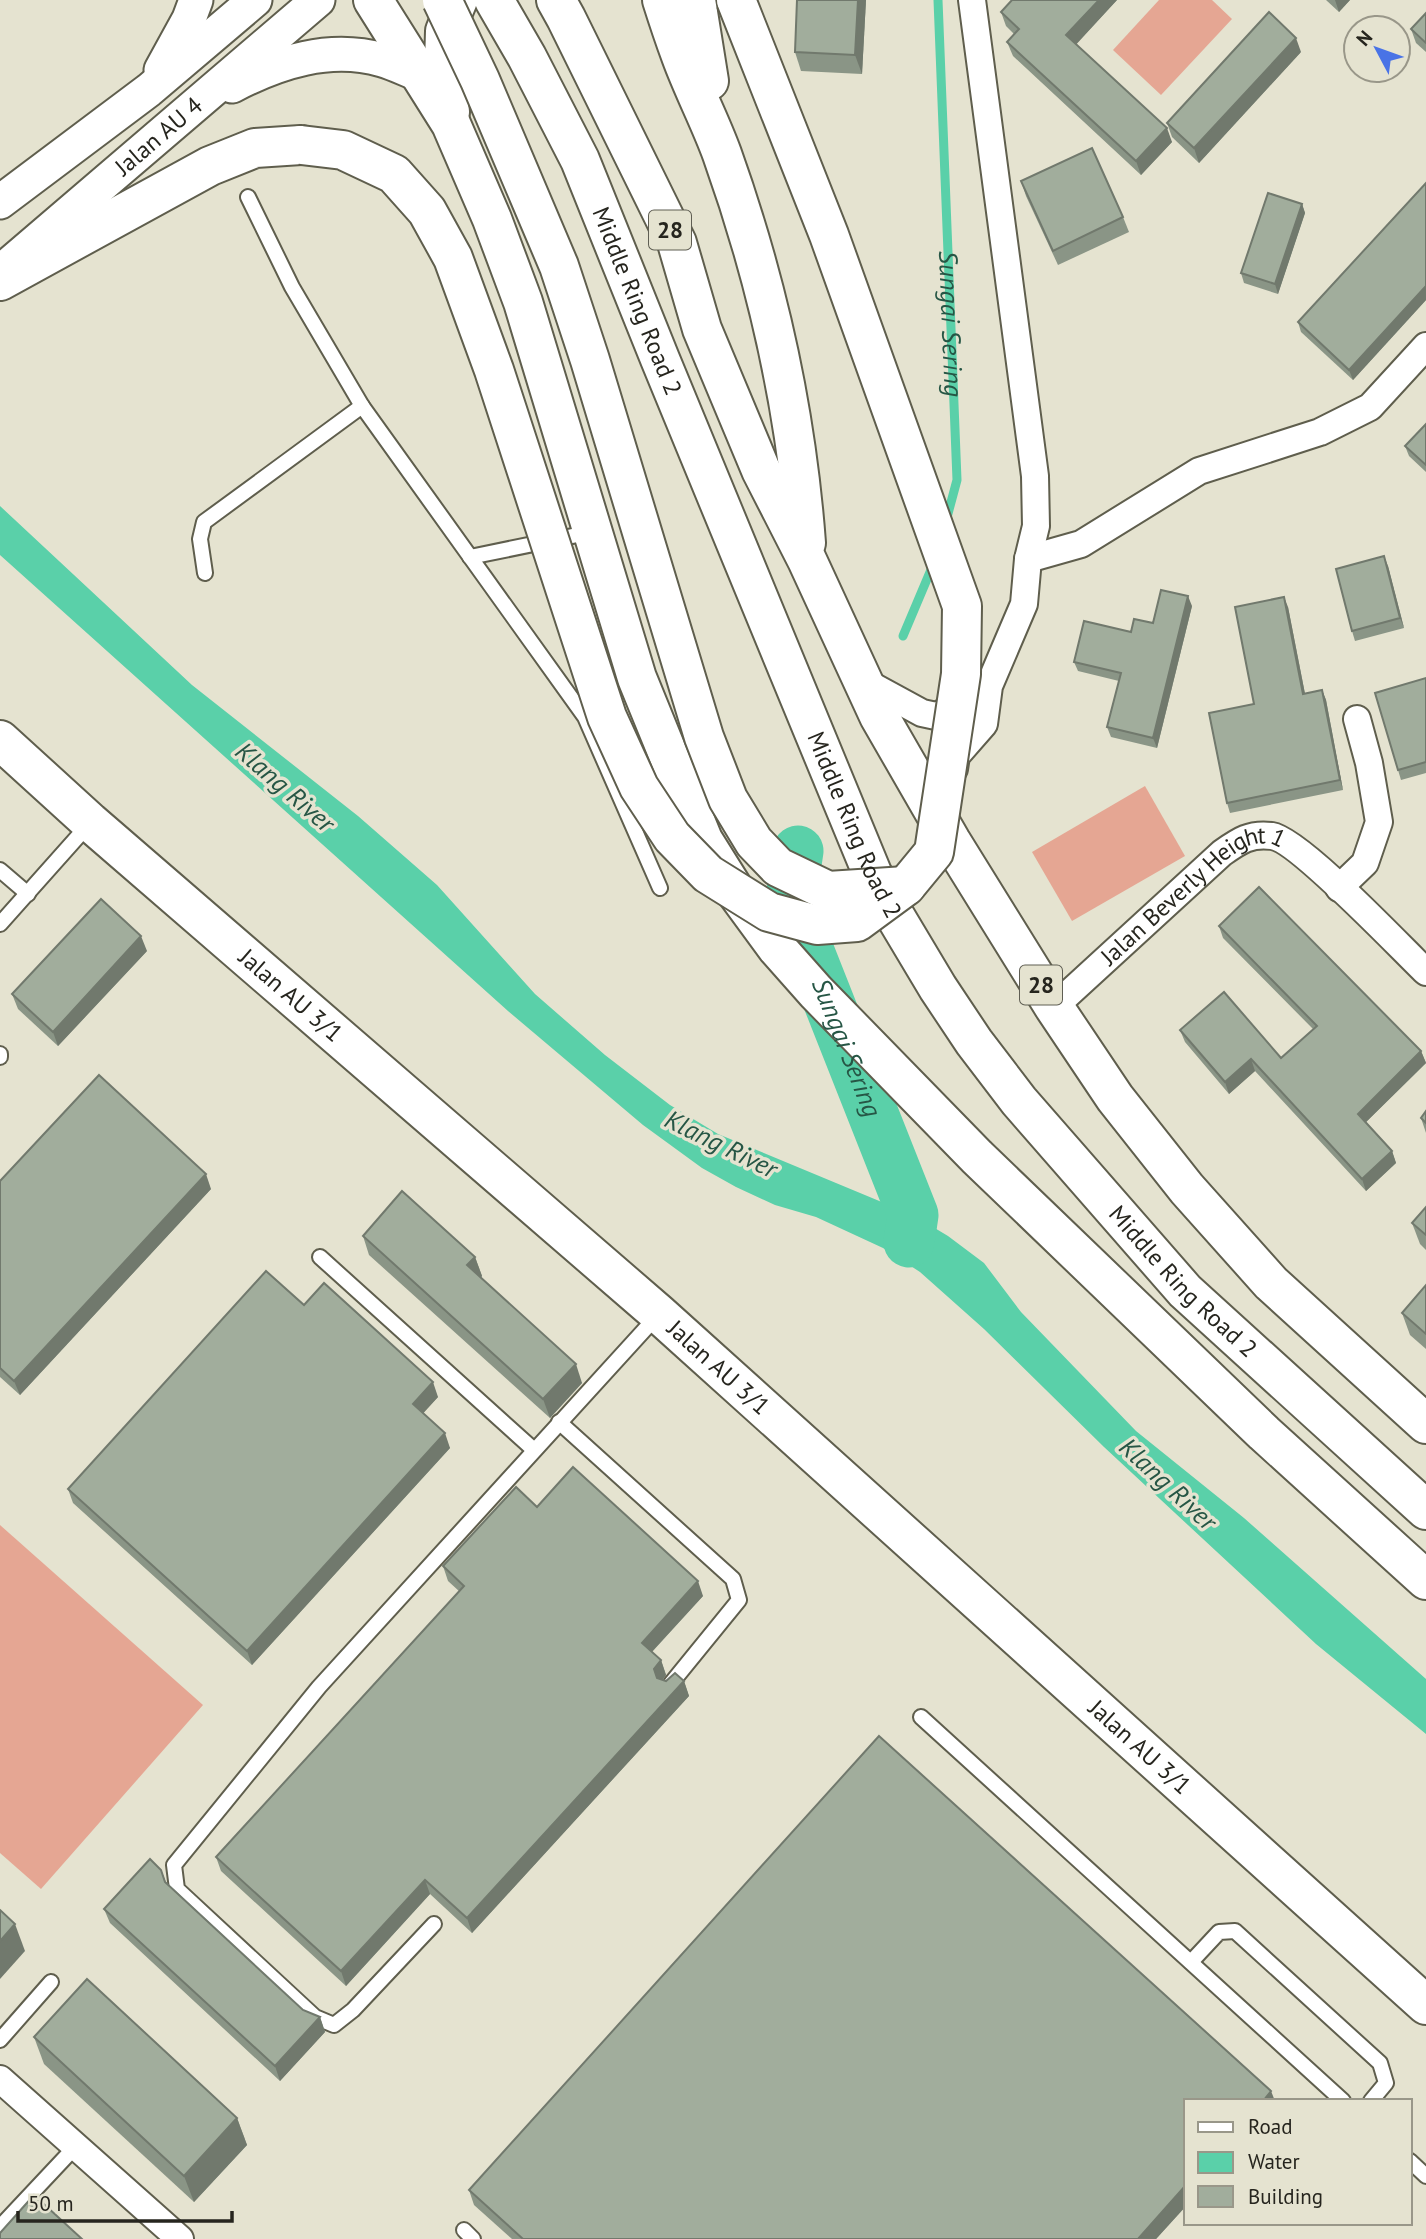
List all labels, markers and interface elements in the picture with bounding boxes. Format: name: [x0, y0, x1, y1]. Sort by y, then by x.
north arrow: [1342, 14, 1412, 84]
text: N: [1351, 25, 1377, 50]
street label: Jalan AU 4: [107, 90, 209, 183]
street label: Middle Ring Road 2: [586, 202, 689, 400]
road number: 28: [649, 210, 691, 249]
water label: Sungai Sering: [932, 250, 971, 398]
street label: Middle Ring Road 2: [800, 727, 909, 923]
water label: Klang River: [229, 734, 343, 840]
street label: Jalan Beverly Height 1: [1093, 819, 1291, 972]
street label: Jalan AU 3/1: [232, 941, 349, 1049]
road number: 28: [1020, 966, 1062, 1004]
water label: Sungai Sering: [805, 973, 890, 1122]
water label: Klang River: [660, 1102, 784, 1186]
street label: Middle Ring Road 2: [1102, 1199, 1264, 1364]
street label: Jalan AU 3/1: [660, 1312, 776, 1421]
water label: Klang River: [1113, 1430, 1225, 1538]
street label: Jalan AU 3/1: [1082, 1692, 1198, 1801]
legend: [1184, 2099, 1412, 2225]
text: Road: [1248, 2113, 1292, 2140]
text: Water: [1248, 2148, 1300, 2175]
scale bar: [18, 2180, 231, 2224]
text: Building: [1248, 2183, 1323, 2210]
text: 50 m: [28, 2190, 74, 2217]

